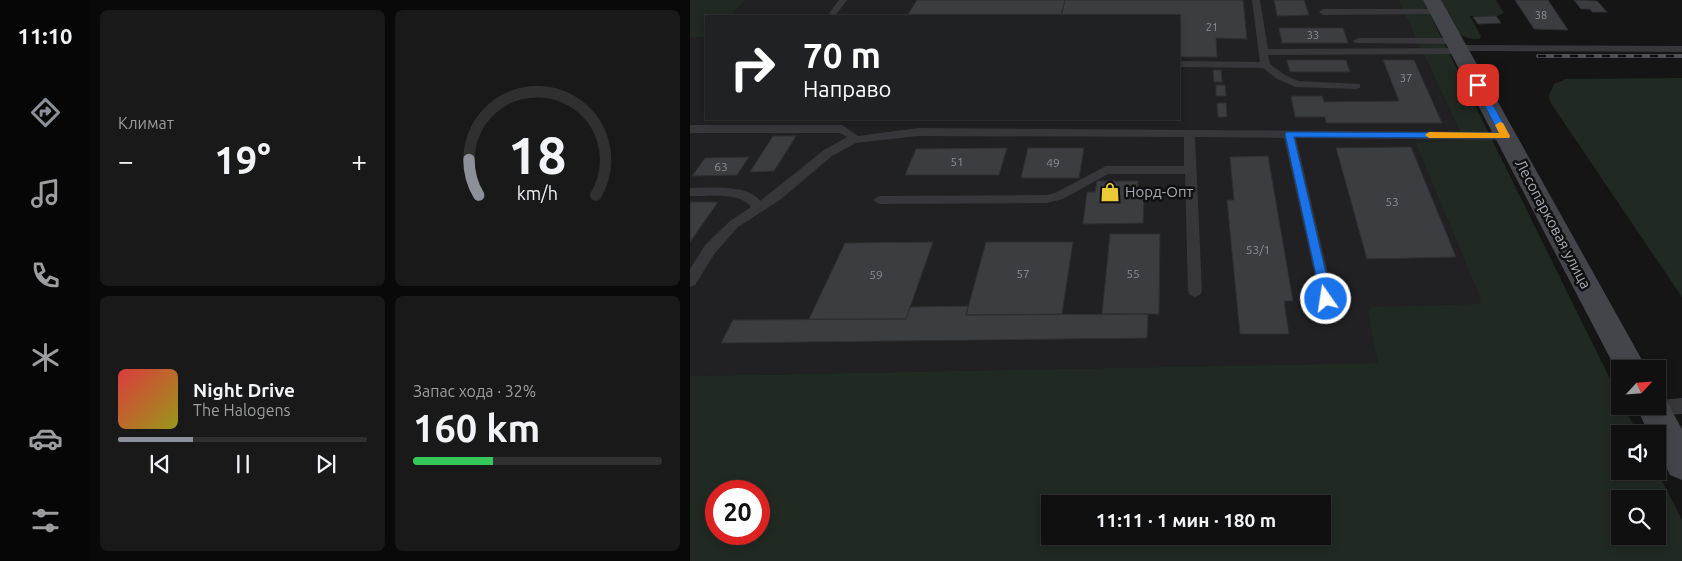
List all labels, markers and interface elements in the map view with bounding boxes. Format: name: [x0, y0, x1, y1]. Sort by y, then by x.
house number: 38: [1535, 9, 1547, 21]
house number: 21: [1206, 21, 1218, 33]
text: 11:10: [17, 23, 73, 48]
house number: 33: [1307, 29, 1319, 41]
icon: right: [720, 35, 785, 100]
text: 70 m: [803, 35, 881, 75]
pin: [1457, 64, 1499, 106]
icon: arrive: [1464, 71, 1492, 99]
house number: 37: [1400, 72, 1412, 84]
text: Направо: [803, 76, 891, 101]
icon: directions: [28, 95, 63, 130]
text: Климат: [118, 114, 174, 132]
text: 18: [508, 126, 567, 184]
text: 19°: [214, 139, 271, 181]
text: −: [118, 145, 134, 176]
text: +: [351, 145, 367, 176]
house number: 51: [950, 155, 964, 168]
house number: 49: [1046, 156, 1060, 169]
street label: Лесопарковая улица: [1512, 156, 1595, 291]
house number: 63: [714, 160, 728, 173]
icon: music: [28, 176, 63, 211]
shop icon: Норд-Опт: [1099, 181, 1121, 203]
text: km/h: [517, 183, 558, 203]
place label: Норд-Опт: [1125, 183, 1194, 200]
house number: 53: [1385, 195, 1399, 208]
house number: 53/1: [1246, 243, 1270, 256]
icon: phone: [28, 258, 63, 293]
house number: 57: [1016, 267, 1030, 280]
house number: 55: [1126, 267, 1140, 280]
house number: 59: [869, 268, 883, 281]
position arrow: [1299, 272, 1351, 324]
icon: climate: [28, 340, 63, 375]
north arrow: [1611, 360, 1666, 415]
map controls: [1611, 360, 1666, 545]
text: Night Drive: [193, 379, 295, 401]
text: Запас хода · 32%: [413, 382, 536, 400]
text: The Halogens: [193, 401, 291, 419]
text: 160 km: [413, 407, 540, 449]
icon: car: [28, 421, 63, 456]
button: sound: [1611, 425, 1666, 480]
icon: previous: [146, 450, 174, 478]
icon: pause: [229, 450, 257, 478]
icon: next: [312, 450, 340, 478]
speed limit sign: 20: [705, 480, 770, 545]
button: search: [1611, 490, 1666, 545]
icon: filters: [28, 503, 63, 538]
text: 11:11 · 1 мин · 180 m: [1096, 509, 1276, 531]

